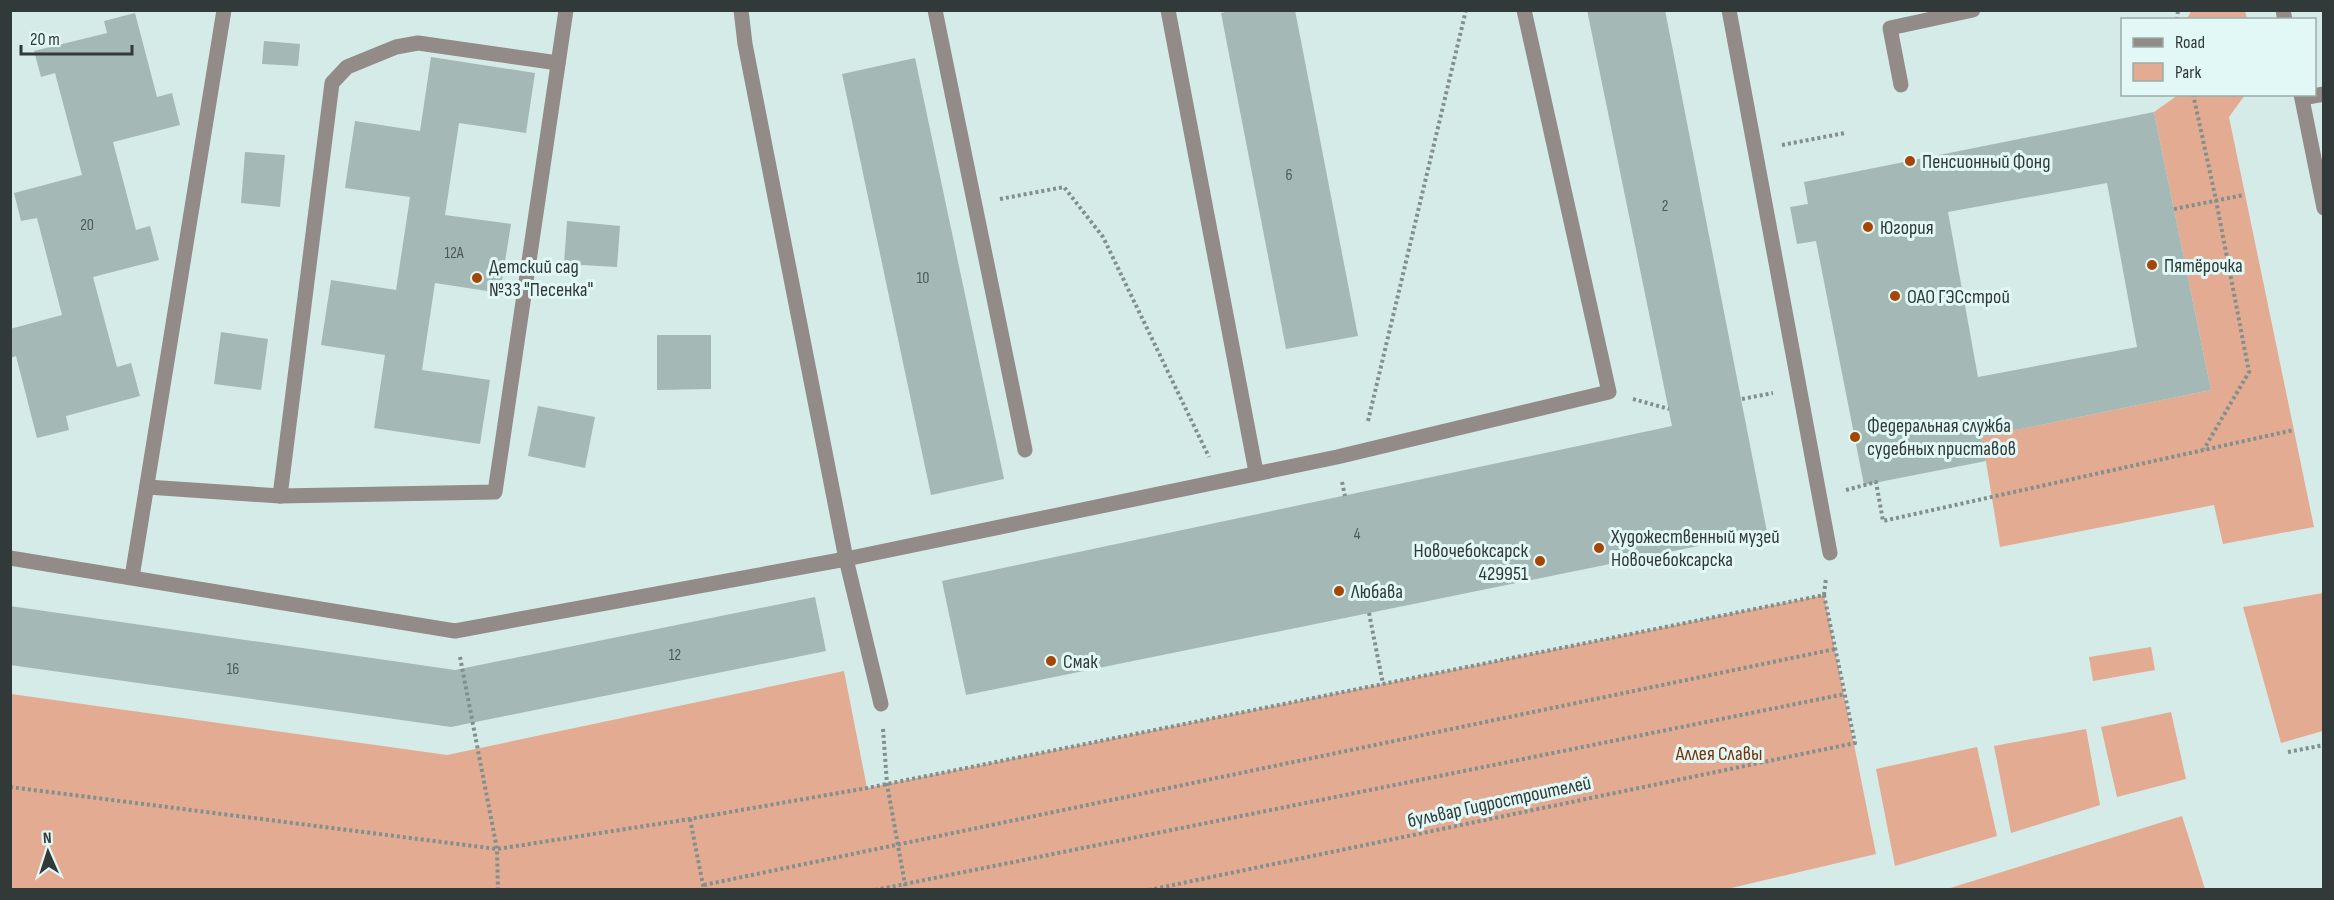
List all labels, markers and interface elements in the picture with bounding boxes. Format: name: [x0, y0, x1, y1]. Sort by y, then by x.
scale bar: [21, 18, 132, 56]
legend: [2121, 18, 2316, 96]
text: 20 m: [30, 29, 60, 50]
text: Road: [2175, 32, 2205, 53]
text: Park: [2175, 62, 2201, 83]
place label: Пенсионный Фонд: [1922, 150, 2051, 174]
marker: Пенсионный Фонд: [1903, 154, 1917, 168]
house number: 6: [1285, 166, 1293, 185]
house number: 2: [1662, 197, 1668, 216]
house number: 20: [80, 216, 94, 235]
place label: Югория: [1880, 216, 1934, 240]
marker: Югория: [1861, 220, 1875, 234]
house number: 12А: [444, 244, 464, 263]
place label: Пятёрочка: [2164, 254, 2243, 278]
place label: Детский сад №33 "Песенка": [489, 255, 593, 302]
marker: Пятёрочка: [2145, 258, 2159, 272]
house number: 10: [917, 269, 929, 288]
marker: Детский сад №33 "Песенка": [470, 271, 484, 285]
place label: ОАО ГЭСстрой: [1907, 285, 2010, 309]
marker: ОАО ГЭСстрой: [1888, 289, 1902, 303]
place label: Федеральная служба судебных приставов: [1867, 414, 2016, 461]
marker: Федеральная служба судебных приставов: [1848, 430, 1862, 444]
house number: 4: [1354, 525, 1361, 544]
place label: Художественный музей Новочебоксарска: [1610, 525, 1780, 572]
place label: Новочебоксарск 429951: [1414, 539, 1528, 586]
marker: Художественный музей Новочебоксарска: [1592, 541, 1606, 555]
marker: Новочебоксарск 429951: [1533, 554, 1547, 568]
place label: Любава: [1350, 580, 1403, 604]
marker: Любава: [1332, 584, 1346, 598]
house number: 12: [669, 646, 681, 665]
place label: Смак: [1063, 650, 1098, 674]
marker: Смак: [1044, 654, 1058, 668]
house number: 16: [227, 660, 239, 679]
park label: Аллея Славы: [1675, 742, 1762, 766]
street label: бульвар Гидростроителей: [1405, 771, 1593, 833]
north arrow: [18, 822, 78, 882]
text: N: [43, 829, 52, 848]

